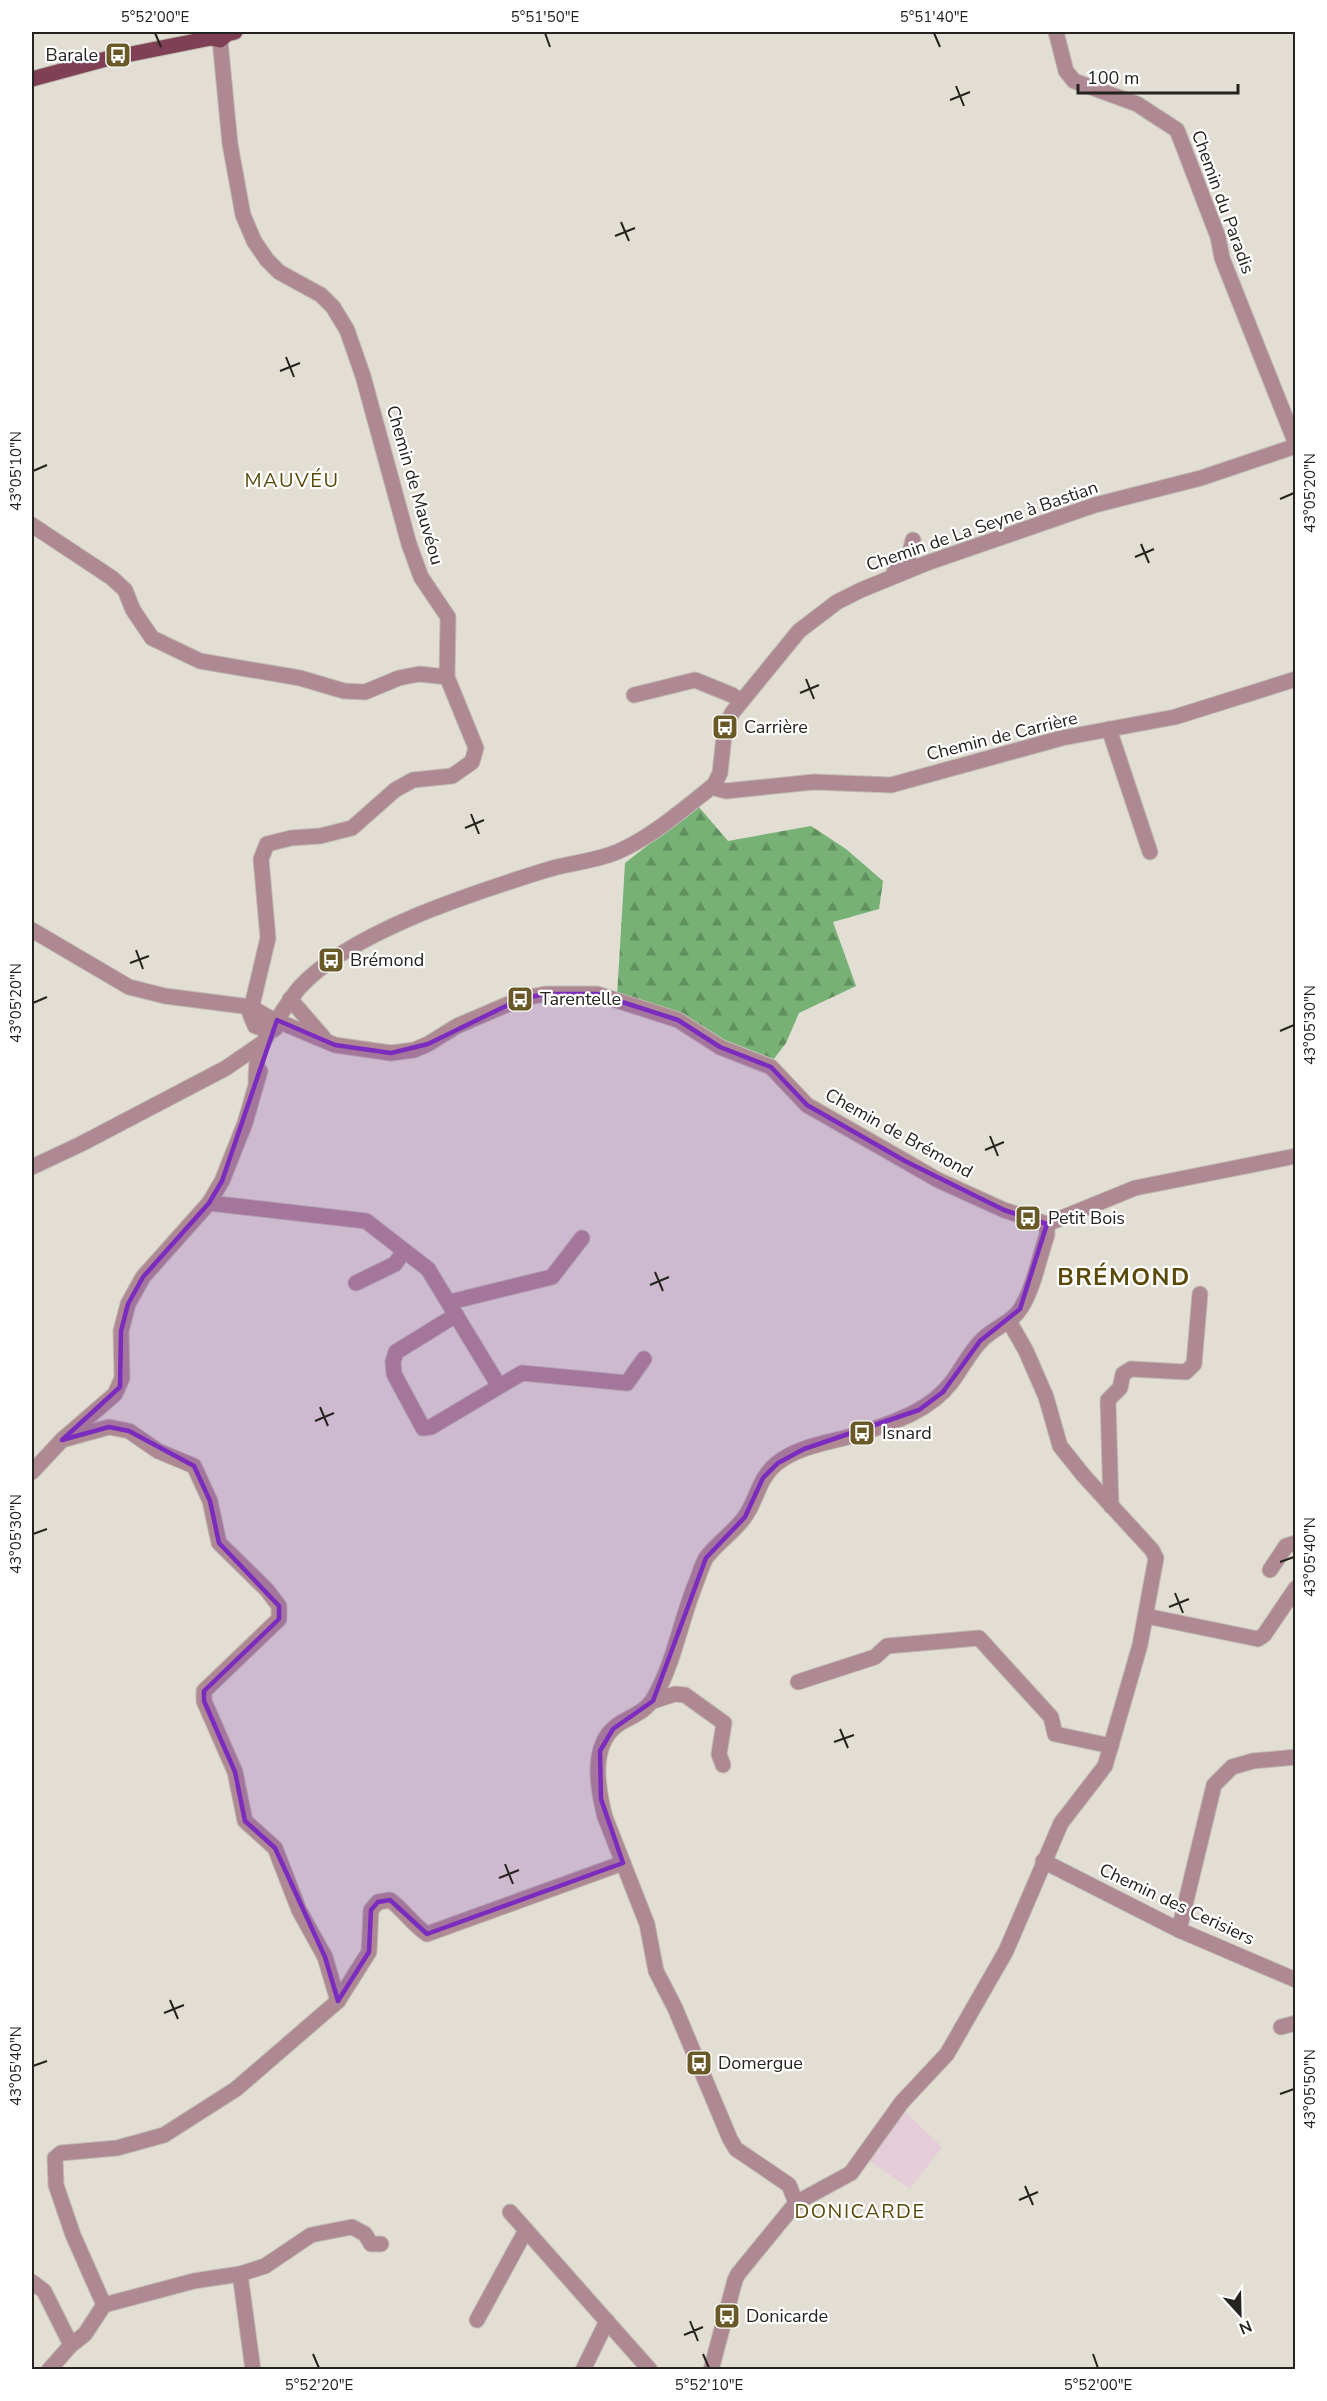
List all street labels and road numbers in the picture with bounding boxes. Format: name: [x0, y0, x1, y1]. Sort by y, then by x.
street label: Chemin du Paradis: [1186, 127, 1260, 277]
street label: Chemin de Mauvéou: [381, 402, 449, 568]
street label: Chemin de La Seyne à Bastian: [863, 475, 1101, 577]
street label: Chemin de Carrière: [924, 706, 1080, 766]
street label: Chemin de Brémond: [821, 1082, 977, 1184]
street label: Chemin des Cerisiers: [1095, 1857, 1259, 1951]

